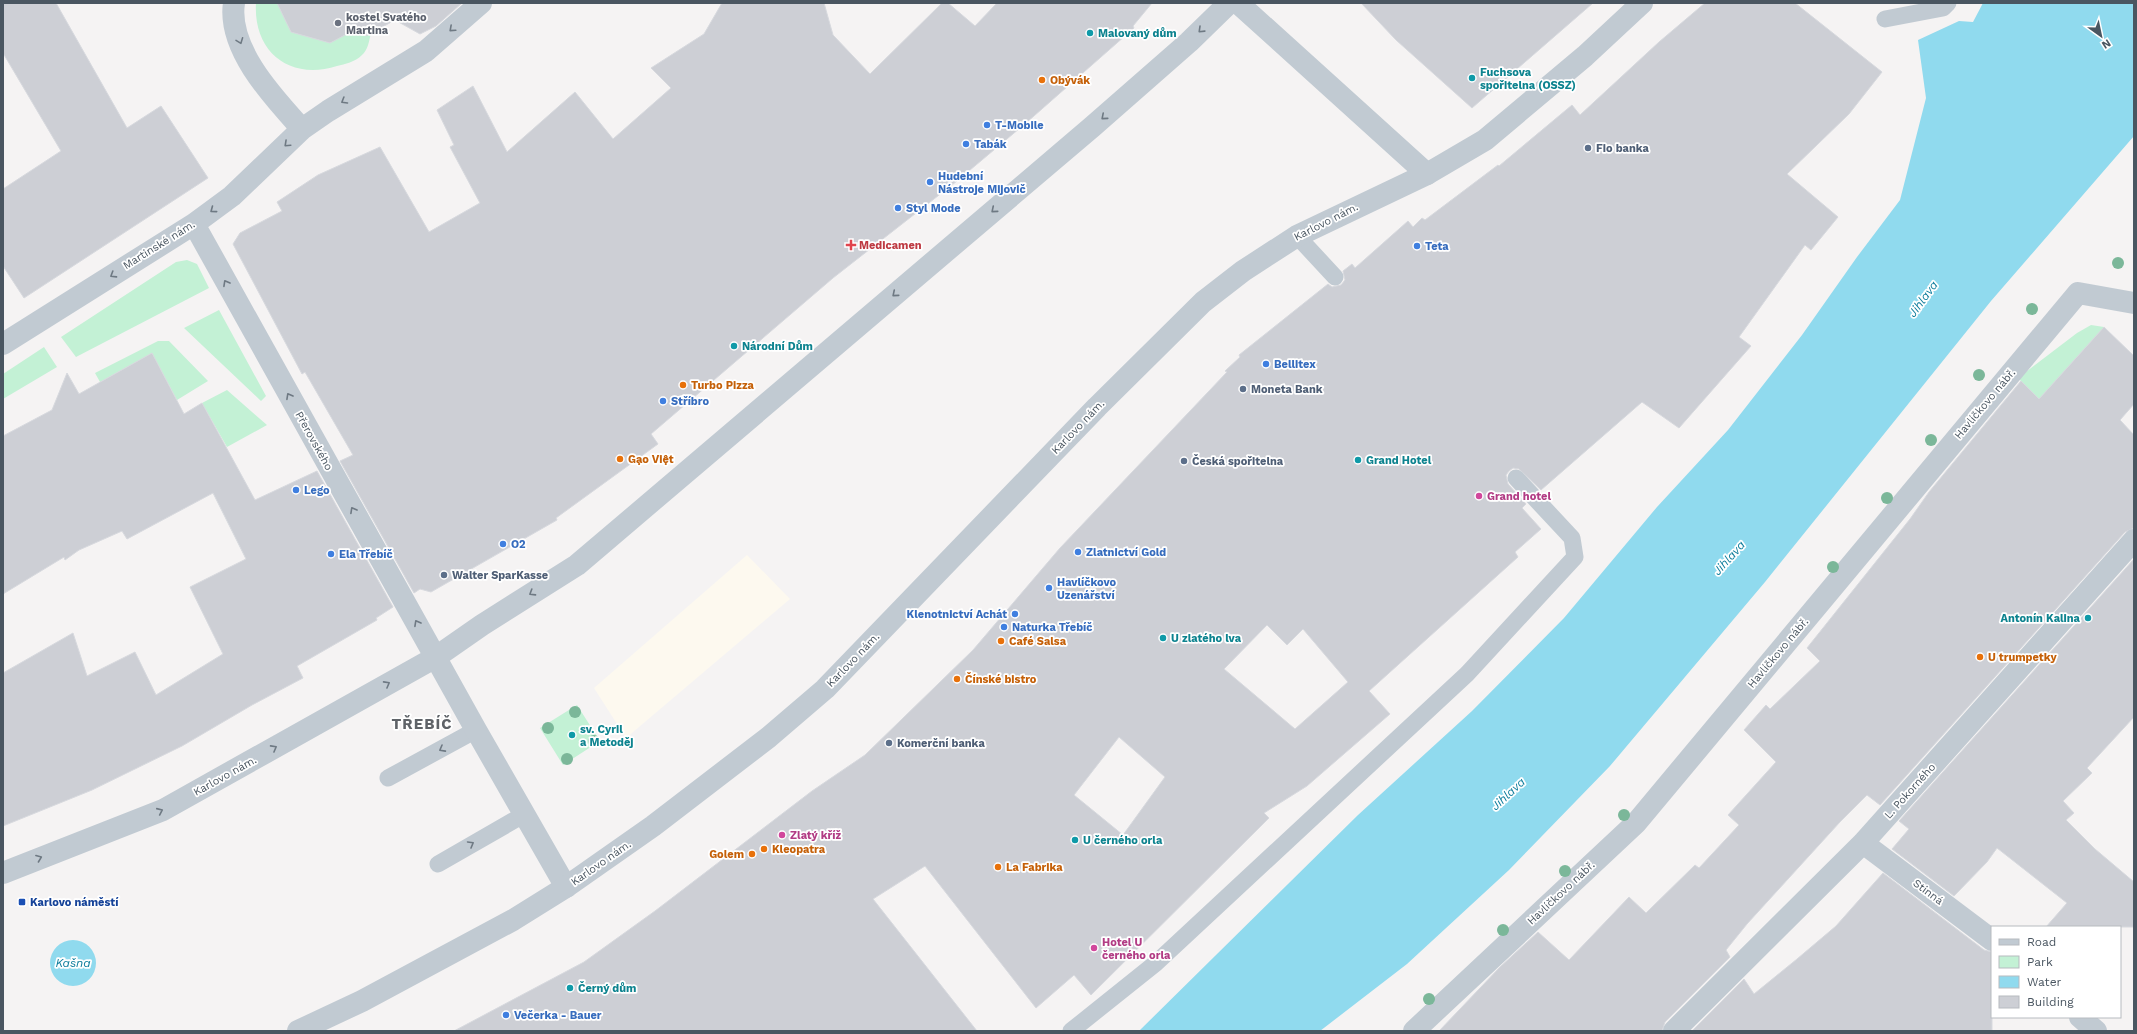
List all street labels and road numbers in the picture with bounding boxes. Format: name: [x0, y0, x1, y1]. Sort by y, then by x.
street label: Karlovo nám.: [1292, 200, 1360, 244]
street label: Martinské nám.: [121, 218, 197, 272]
street label: Havlíčkovo nábř.: [1952, 366, 2018, 442]
street label: Karlovo nám.: [1049, 397, 1107, 457]
street label: Přerovského: [292, 409, 336, 473]
street label: Havlíčkovo nábř.: [1745, 615, 1811, 691]
street label: Karlovo nám.: [824, 630, 882, 690]
street label: Karlovo nám.: [191, 753, 259, 799]
street label: L. Pokorného: [1882, 761, 1938, 821]
street label: Karlovo nám.: [568, 837, 634, 888]
street label: Havlíčkovo nábř.: [1525, 858, 1597, 928]
street label: Stinná: [1910, 876, 1946, 908]

